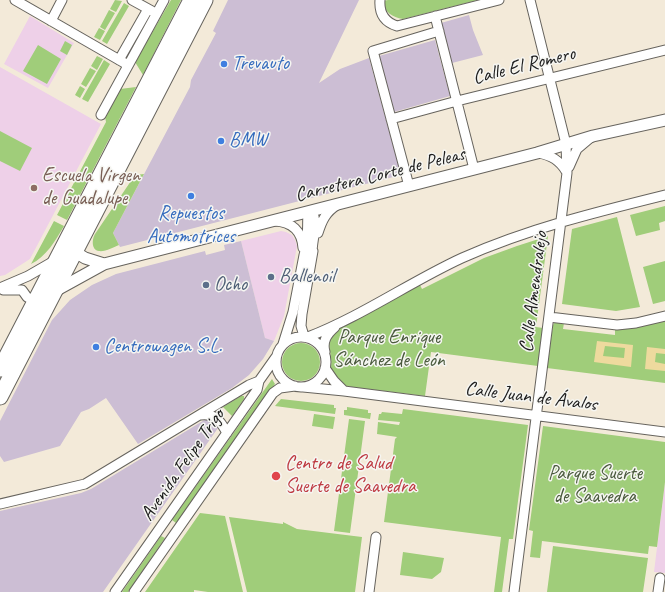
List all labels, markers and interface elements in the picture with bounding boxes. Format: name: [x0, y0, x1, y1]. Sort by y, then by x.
street label: Calle El Romero: [470, 42, 578, 90]
place label: Trevauto: [232, 52, 289, 76]
marker: Trevauto: [219, 59, 229, 69]
place label: BMW: [229, 129, 267, 153]
marker: BMW: [216, 136, 226, 146]
street label: Carretera Corte de Peleas: [293, 142, 467, 208]
place label: Escuela Virgen de Guadalupe: [42, 164, 140, 211]
marker: Escuela Virgen de Guadalupe: [29, 183, 39, 193]
marker: Repuestos Automotrices: [186, 191, 196, 201]
place label: Repuestos Automotrices: [147, 202, 235, 249]
street label: Calle Almendralejo: [515, 230, 553, 354]
place label: Ballenoil: [279, 265, 335, 289]
marker: Ballenoil: [266, 272, 276, 282]
place label: Ocho: [214, 273, 247, 297]
marker: Ocho: [201, 280, 211, 290]
park label: Parque Enrique Sánchez de León: [333, 326, 445, 373]
place label: Centrowagen S.L.: [104, 335, 222, 359]
marker: Centrowagen S.L.: [91, 342, 101, 352]
street label: Calle Juan de Ávalos: [464, 377, 598, 417]
street label: Avenida Felipe Trigo: [136, 404, 230, 526]
place label: Centro de Salud Suerte de Saavedra: [285, 452, 416, 499]
park label: Parque Suerte de Saavedra: [548, 462, 642, 509]
marker: Centro de Salud Suerte de Saavedra: [270, 470, 282, 482]

